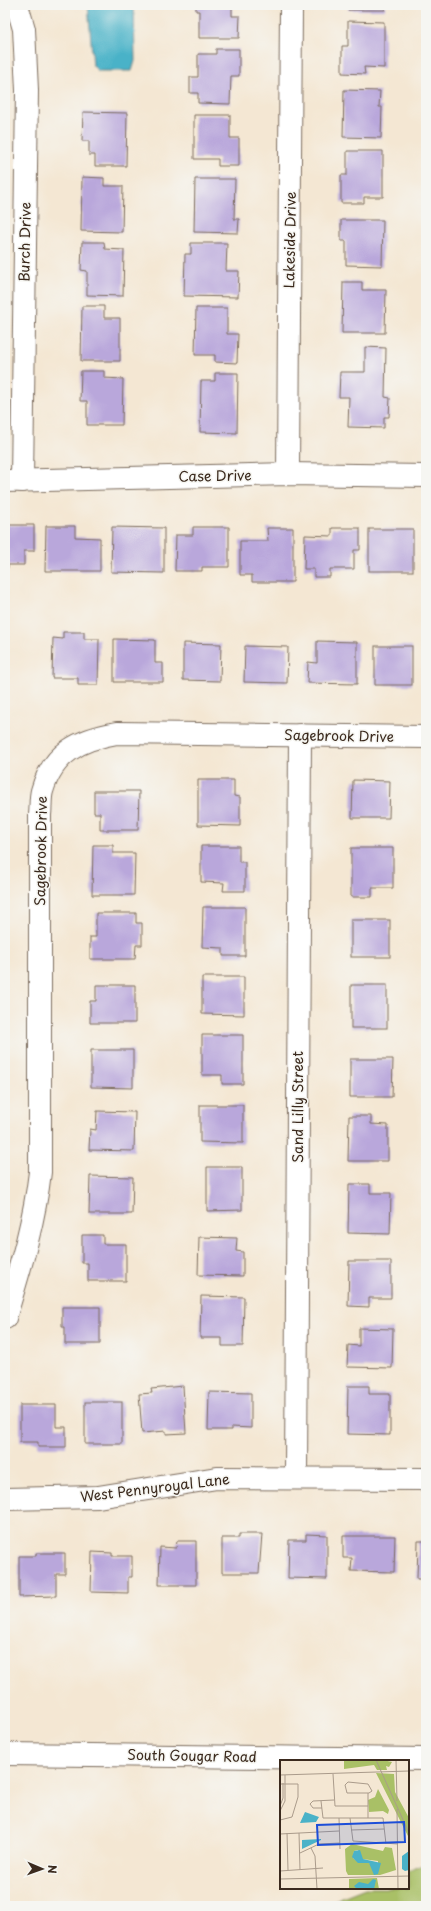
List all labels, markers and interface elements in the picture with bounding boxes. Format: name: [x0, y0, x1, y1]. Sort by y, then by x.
street label: Lakeside Drive: [278, 191, 301, 289]
street label: Burch Drive: [13, 202, 36, 282]
street label: Case Drive: [178, 464, 252, 487]
street label: Sagebrook Drive: [284, 724, 394, 747]
street label: Sagebrook Drive: [29, 796, 52, 906]
street label: Sand Lilly Street: [287, 1051, 308, 1163]
street label: West Pennyroyal Lane: [79, 1468, 231, 1507]
street label: South Gougar Road: [127, 1744, 257, 1767]
inset map: [280, 1760, 409, 1889]
north arrow: [22, 1849, 62, 1889]
text: N: [44, 1865, 61, 1874]

